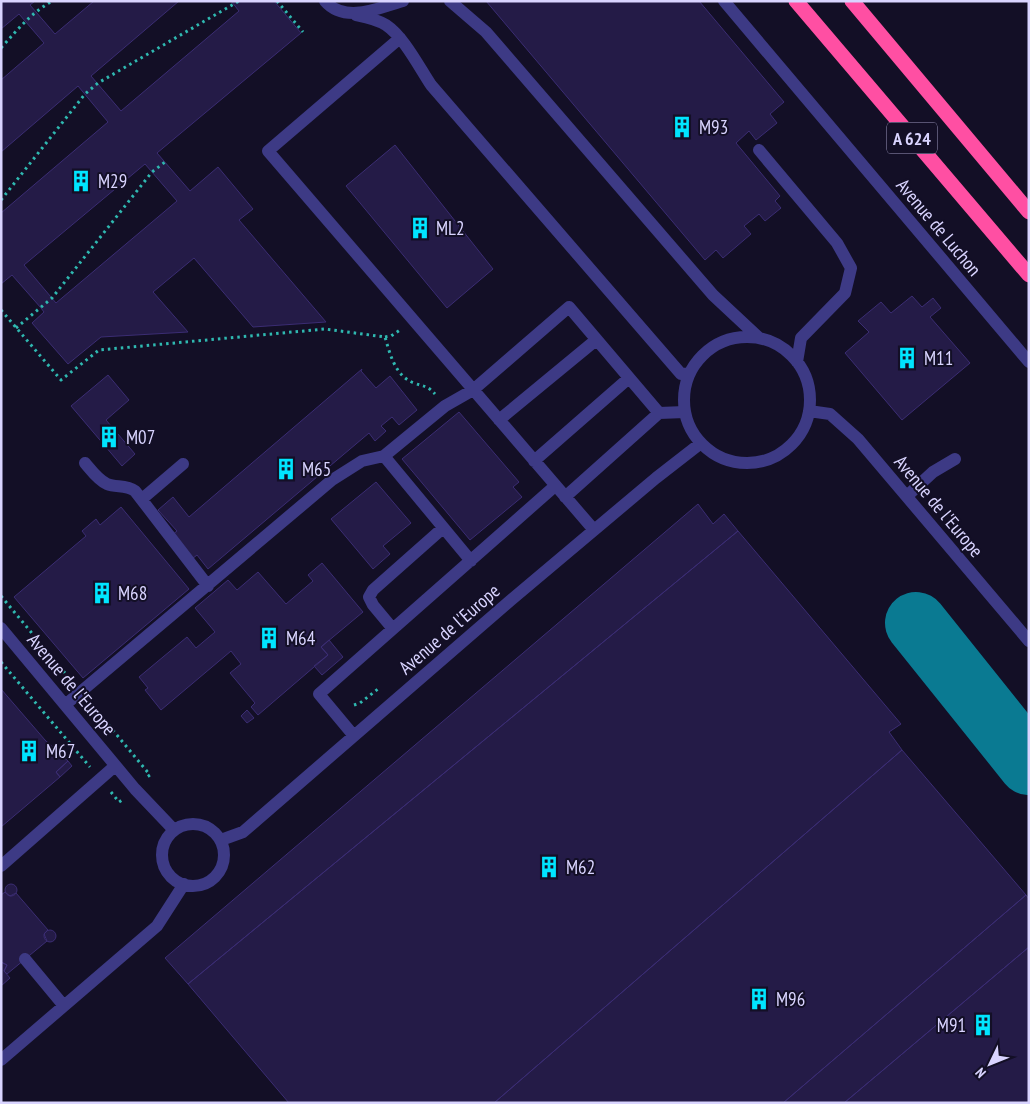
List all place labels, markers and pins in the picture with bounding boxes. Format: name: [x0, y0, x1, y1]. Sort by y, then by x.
building icon: M93: [669, 114, 695, 140]
place label: M93: [699, 115, 728, 139]
building icon: M29: [68, 168, 94, 194]
place label: M29: [98, 169, 127, 193]
building icon: ML2: [407, 215, 433, 241]
place label: ML2: [436, 216, 465, 240]
building icon: M11: [894, 345, 920, 371]
place label: M11: [924, 346, 953, 370]
building icon: M07: [96, 424, 122, 450]
place label: M07: [126, 425, 155, 449]
building icon: M65: [273, 456, 299, 482]
place label: M65: [302, 457, 331, 481]
building icon: M68: [89, 580, 115, 606]
place label: M68: [118, 581, 147, 605]
building icon: M64: [256, 625, 282, 651]
place label: M64: [286, 626, 316, 650]
building icon: M67: [16, 738, 42, 764]
place label: M67: [46, 739, 75, 763]
building icon: M62: [536, 854, 562, 880]
place label: M62: [566, 855, 595, 879]
building icon: M96: [746, 986, 772, 1012]
place label: M96: [776, 987, 805, 1011]
building icon: M91: [970, 1012, 996, 1038]
place label: M91: [937, 1013, 966, 1037]

